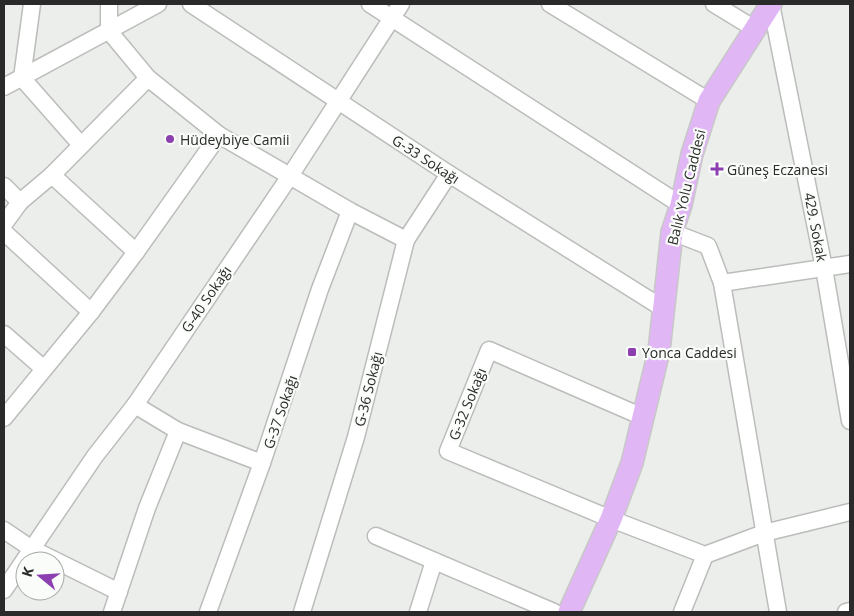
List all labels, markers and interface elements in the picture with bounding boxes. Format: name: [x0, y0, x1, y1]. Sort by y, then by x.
street label: Balık Yolu Caddesi: [662, 127, 710, 247]
place label: Hüdeybiye Camii: [180, 130, 290, 149]
street label: G-33 Sokağı: [389, 130, 463, 188]
marker: Hüdeybiye Camii: [164, 133, 176, 145]
place label: Güneş Eczanesi: [727, 160, 828, 179]
marker: Güneş Eczanesi: [711, 163, 723, 175]
street label: 429. Sokak: [800, 191, 832, 264]
street label: G-40 Sokağı: [177, 262, 235, 336]
place label: Yonca Caddesi: [642, 343, 737, 362]
marker: Yonca Caddesi: [626, 346, 638, 358]
street label: G-36 Sokağı: [350, 349, 386, 429]
street label: G-32 Sokağı: [444, 365, 490, 443]
street label: G-37 Sokağı: [259, 373, 301, 451]
north arrow: [15, 551, 65, 601]
text: K: [17, 564, 38, 579]

